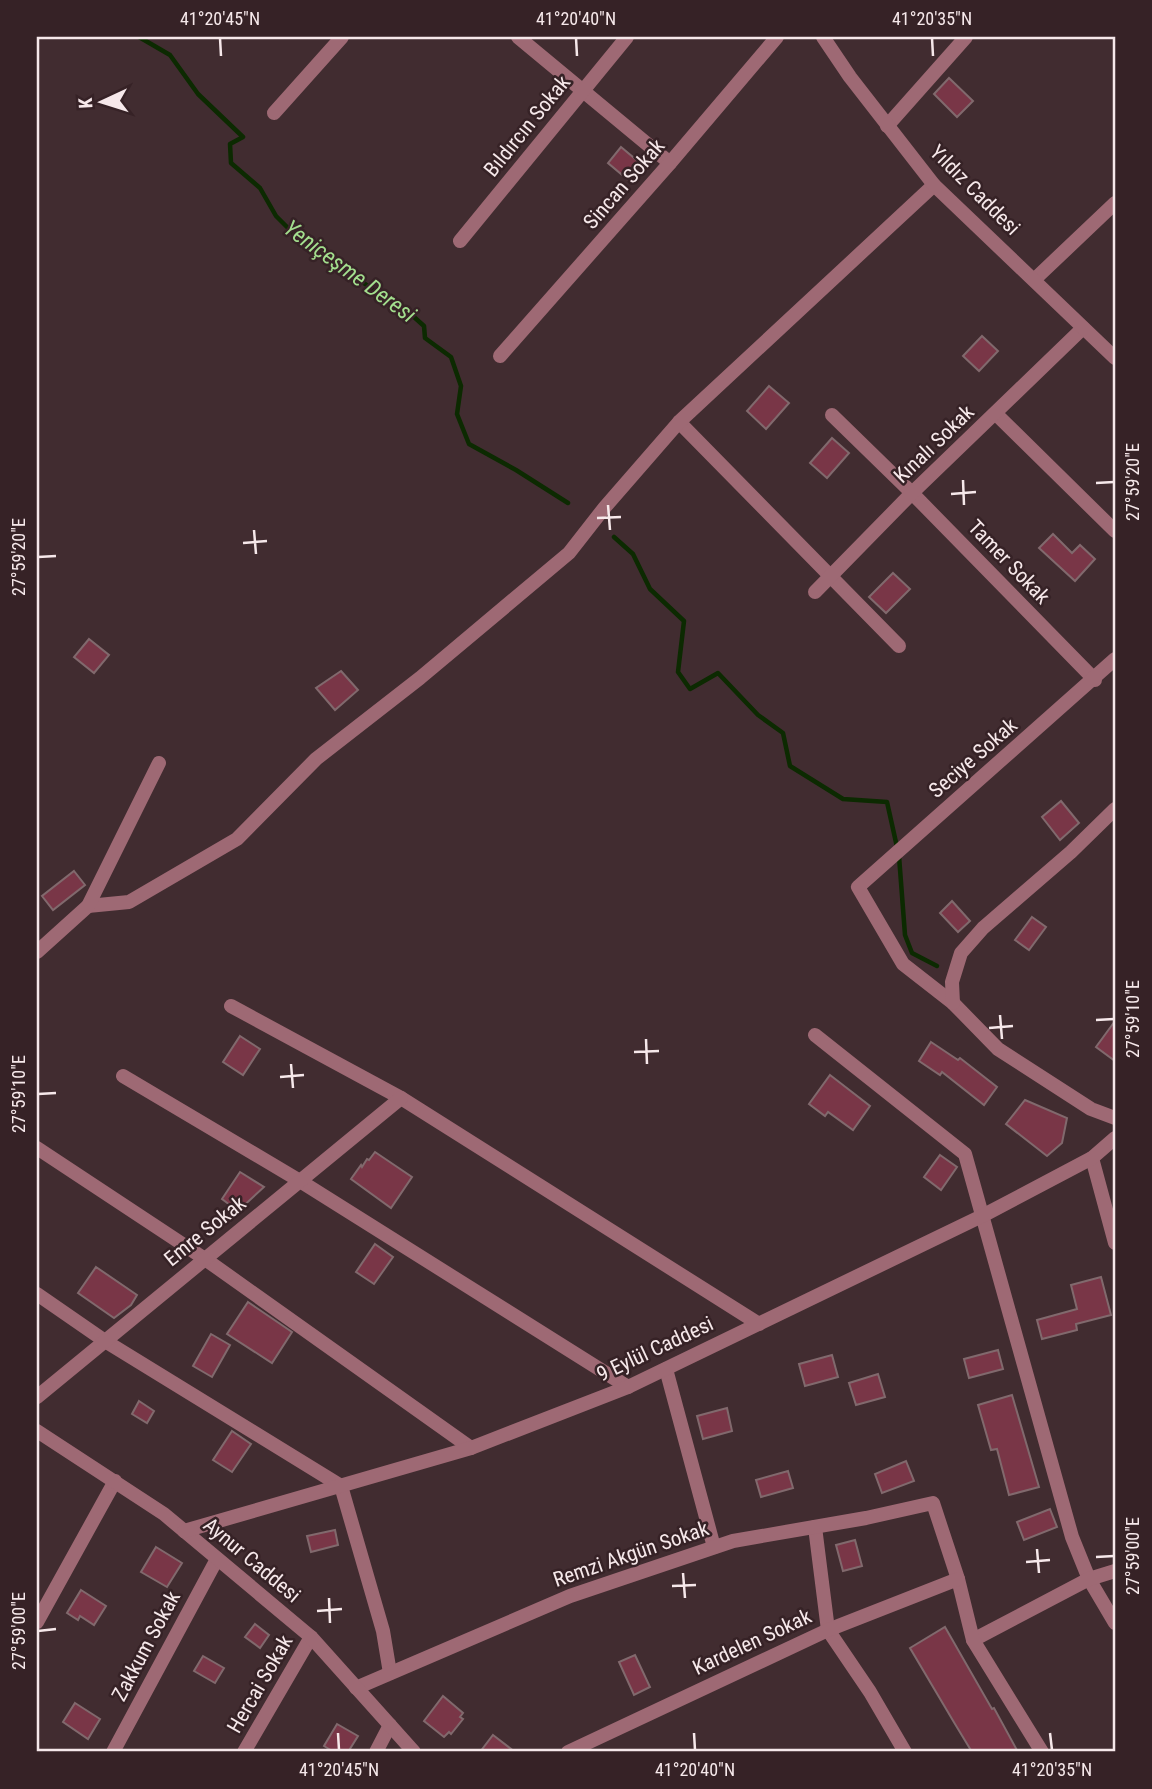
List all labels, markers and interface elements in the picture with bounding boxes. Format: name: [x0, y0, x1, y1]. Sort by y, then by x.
text: 41°20'45"N: [180, 8, 260, 29]
text: 41°20'40"N: [536, 8, 616, 29]
text: 41°20'35"N: [892, 8, 972, 29]
north arrow: [66, 66, 136, 136]
street label: Bıldırcın Sokak: [479, 70, 575, 181]
text: K: [74, 97, 97, 109]
street label: Sincan Sokak: [579, 134, 670, 234]
street label: Yıldız Caddesi: [925, 140, 1025, 240]
water label: Yeniçeşme Deresi: [279, 215, 422, 329]
street label: Kınalı Sokak: [889, 400, 979, 488]
text: 27°59'20"E: [1122, 443, 1143, 521]
street label: Tamer Sokak: [963, 515, 1055, 609]
text: 27°59'20"E: [8, 518, 29, 596]
street label: Seciye Sokak: [924, 713, 1022, 803]
text: 27°59'10"E: [1122, 980, 1143, 1058]
text: 27°59'10"E: [8, 1055, 29, 1133]
street label: Emre Sokak: [160, 1191, 251, 1271]
street label: 9 Eylül Caddesi: [593, 1312, 717, 1386]
street label: Aynur Caddesi: [199, 1513, 305, 1607]
street label: Remzi Akgün Sokak: [550, 1516, 712, 1592]
text: 27°59'00"E: [1122, 1517, 1143, 1595]
street label: Zakkum Sokak: [107, 1586, 185, 1705]
text: 27°59'00"E: [8, 1592, 29, 1670]
street label: Kardelen Sokak: [689, 1604, 816, 1680]
street label: Hercai Sokak: [222, 1630, 298, 1737]
text: 41°20'45"N: [299, 1759, 379, 1780]
text: 41°20'40"N: [655, 1759, 735, 1780]
text: 41°20'35"N: [1012, 1759, 1092, 1780]

